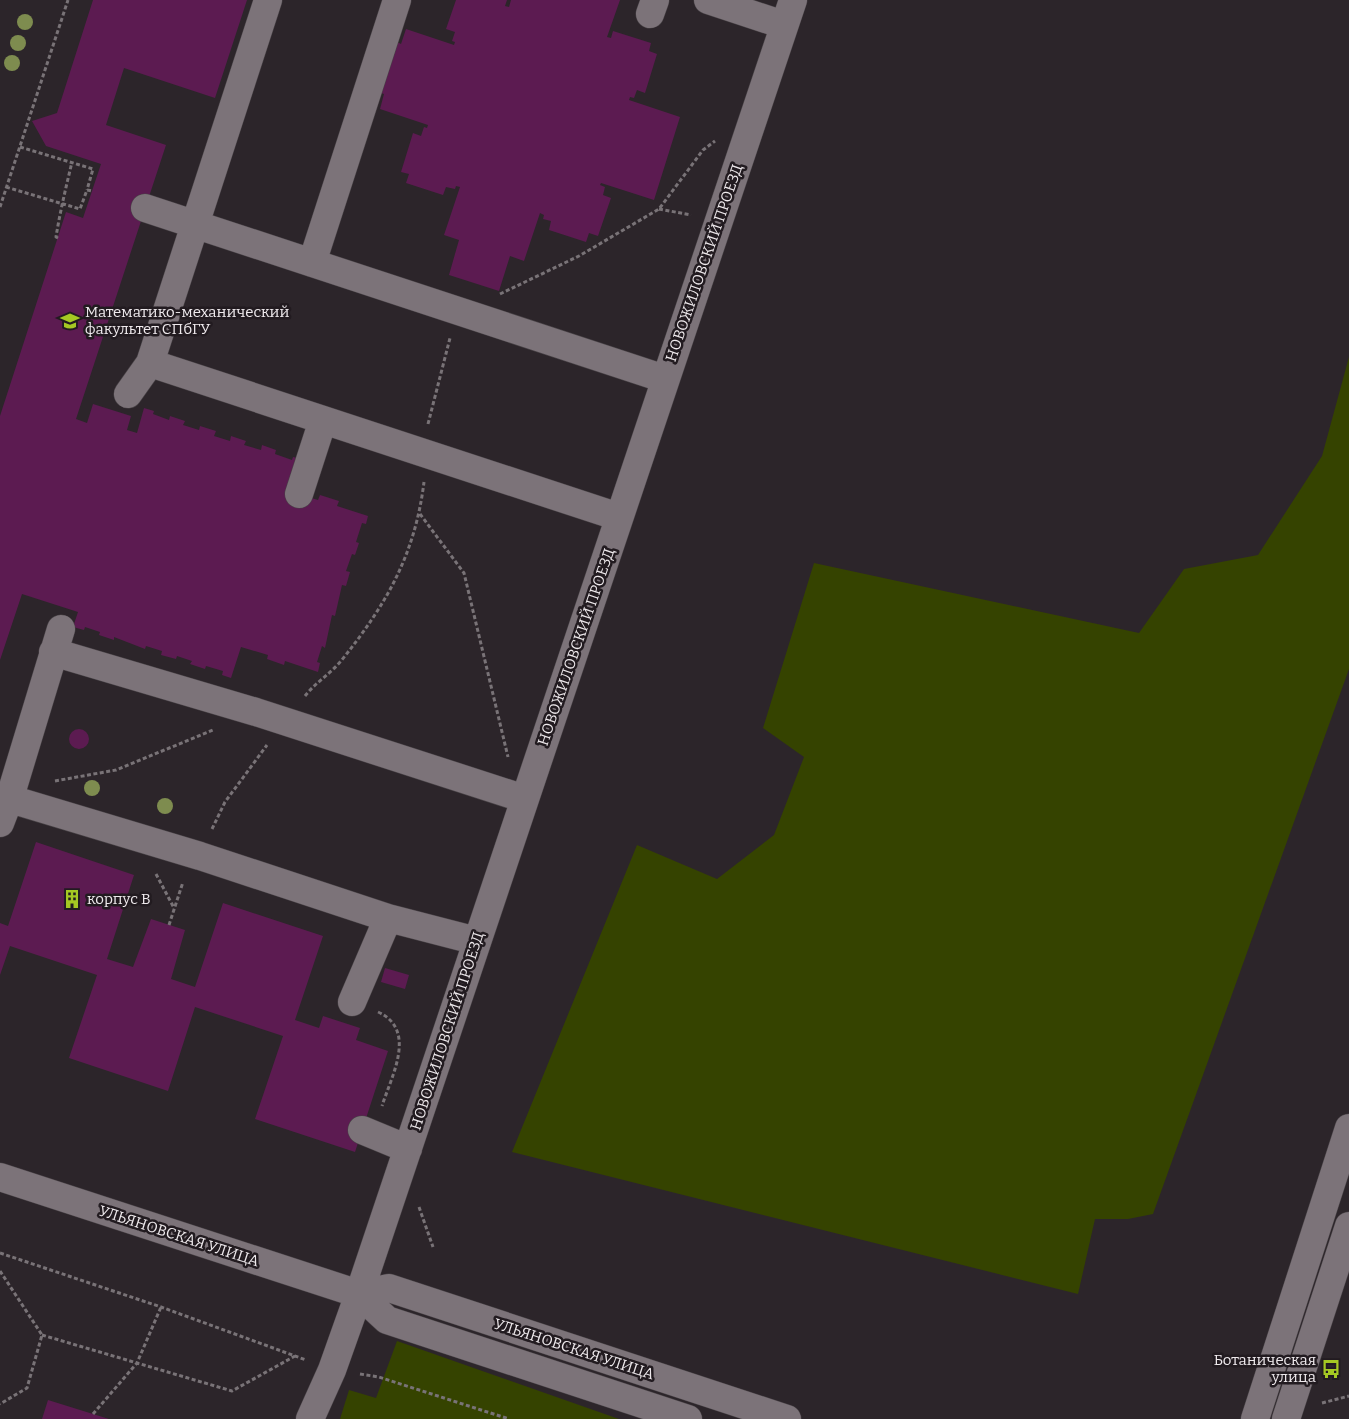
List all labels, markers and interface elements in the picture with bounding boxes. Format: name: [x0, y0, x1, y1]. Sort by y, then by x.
street label: НОВОЖИЛОВСКИЙ ПРОЕЗД: [662, 162, 746, 364]
place label: Математико-механический факультет СПбГУ: [85, 303, 290, 338]
school or university icon: Математико-механический факультет СПбГУ: [59, 310, 81, 332]
street label: НОВОЖИЛОВСКИЙ ПРОЕЗД: [534, 546, 618, 748]
building icon: корпус В: [61, 888, 83, 910]
place label: корпус В: [87, 890, 151, 908]
street label: НОВОЖИЛОВСКИЙ ПРОЕЗД: [406, 930, 488, 1132]
street label: УЛЬЯНОВСКАЯ УЛИЦА: [97, 1202, 262, 1271]
street label: УЛЬЯНОВСКАЯ УЛИЦА: [492, 1315, 657, 1384]
place label: Ботаническая улица: [1214, 1351, 1316, 1386]
bus stop icon: Ботаническая улица: [1320, 1358, 1342, 1380]

